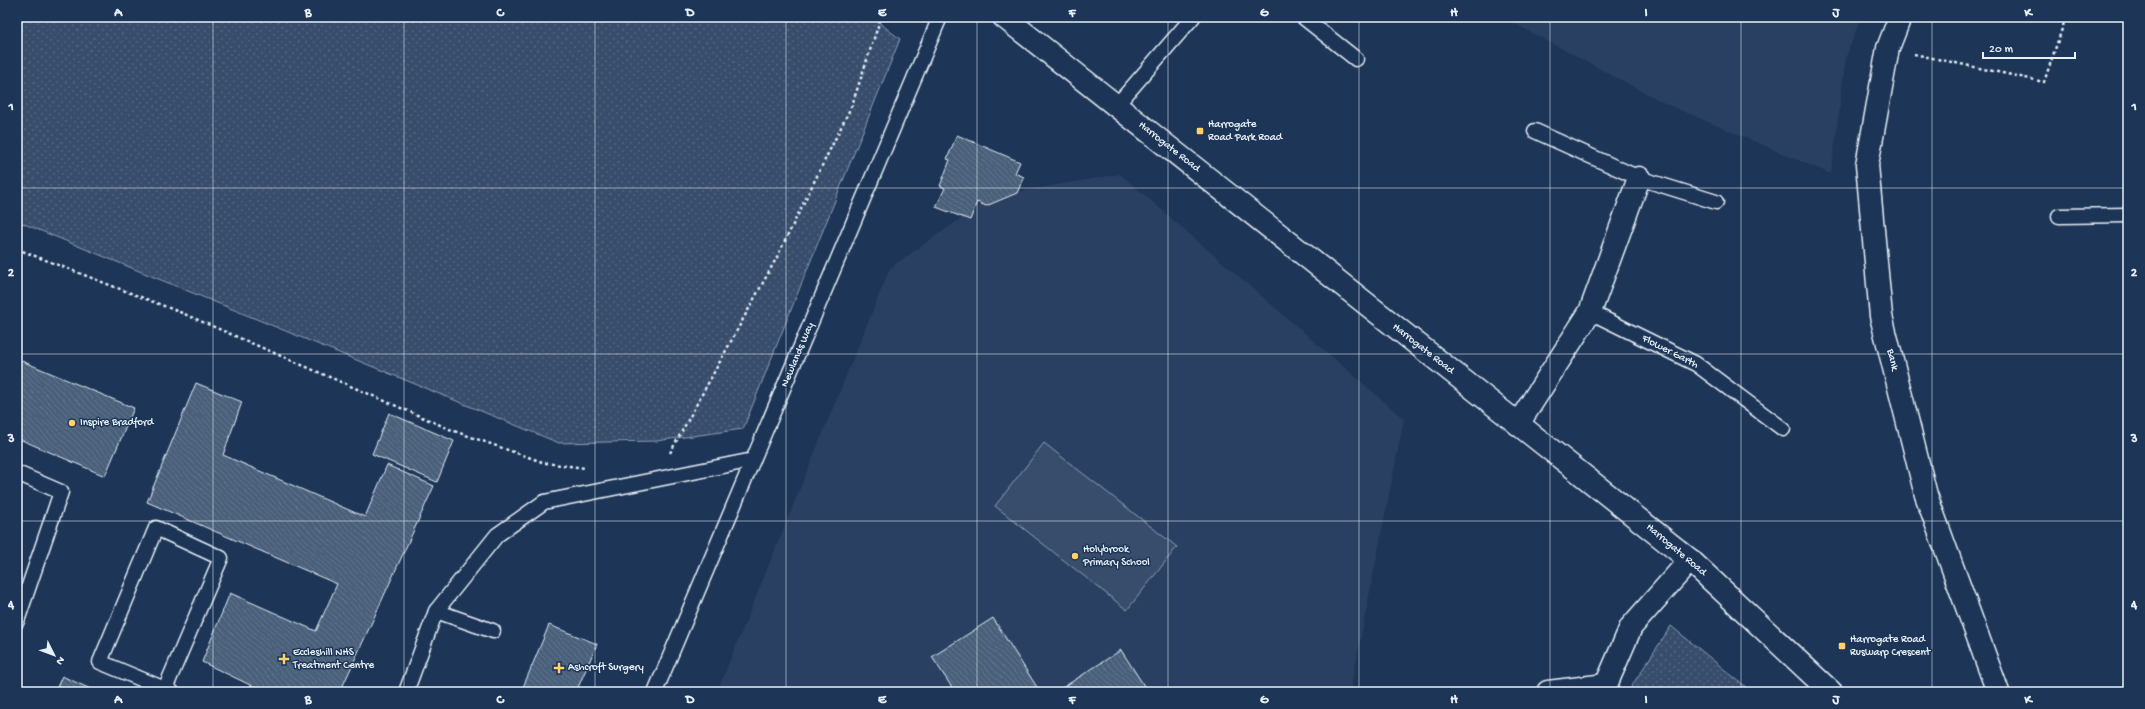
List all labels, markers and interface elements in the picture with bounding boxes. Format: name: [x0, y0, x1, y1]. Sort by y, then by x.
text: A: [113, 6, 123, 21]
text: B: [304, 6, 313, 21]
text: C: [495, 6, 505, 21]
text: D: [685, 6, 695, 21]
text: E: [878, 6, 887, 21]
text: F: [1068, 6, 1077, 21]
text: G: [1260, 6, 1269, 21]
text: H: [1450, 6, 1458, 21]
text: I: [1644, 6, 1648, 21]
text: J: [1832, 6, 1841, 21]
text: K: [2023, 6, 2033, 21]
scale bar: [1983, 34, 2075, 60]
text: 20 m: [1989, 43, 2014, 57]
text: 1: [7, 100, 14, 115]
text: 1: [2130, 100, 2137, 115]
street label: Harrogate Road: [1136, 119, 1203, 176]
place label: Harrogate Road Park Road: [1208, 119, 1284, 144]
marker: Harrogate Road Park Road: [1195, 126, 1205, 136]
text: 2: [8, 266, 15, 281]
text: 2: [2131, 266, 2138, 281]
street label: Newlands Way: [779, 320, 817, 389]
street label: Harrogate Road: [1390, 321, 1457, 378]
street label: Flower Garth: [1639, 332, 1700, 371]
street label: Bank: [1883, 347, 1901, 373]
place label: Inspire Bradford: [80, 416, 155, 429]
marker: Inspire Bradford: [67, 418, 77, 428]
text: 3: [7, 432, 15, 447]
text: 3: [2130, 432, 2138, 447]
street label: Harrogate Road: [1643, 521, 1710, 580]
place label: Holybrook Primary School: [1082, 544, 1150, 569]
marker: Holybrook Primary School: [1070, 551, 1080, 561]
text: 4: [7, 598, 15, 613]
text: 4: [2130, 598, 2138, 613]
place label: Harrogate Road Ruswarp Crescent: [1850, 634, 1932, 659]
north arrow: [34, 635, 74, 675]
marker: Harrogate Road Ruswarp Crescent: [1837, 641, 1847, 651]
place label: Eccleshill NHS Treatment Centre: [292, 647, 374, 672]
marker: Eccleshill NHS Treatment Centre: [278, 653, 290, 665]
text: N: [53, 654, 67, 667]
place label: Ashcroft Surgery: [568, 661, 644, 674]
marker: Ashcroft Surgery: [553, 662, 565, 674]
text: A: [113, 693, 123, 708]
text: B: [304, 693, 313, 708]
text: C: [495, 693, 505, 708]
text: D: [685, 693, 695, 708]
text: E: [878, 693, 887, 708]
text: F: [1068, 693, 1077, 708]
text: G: [1260, 693, 1269, 708]
text: H: [1450, 693, 1458, 708]
text: I: [1644, 693, 1648, 708]
text: J: [1832, 693, 1841, 708]
text: K: [2023, 693, 2033, 708]

